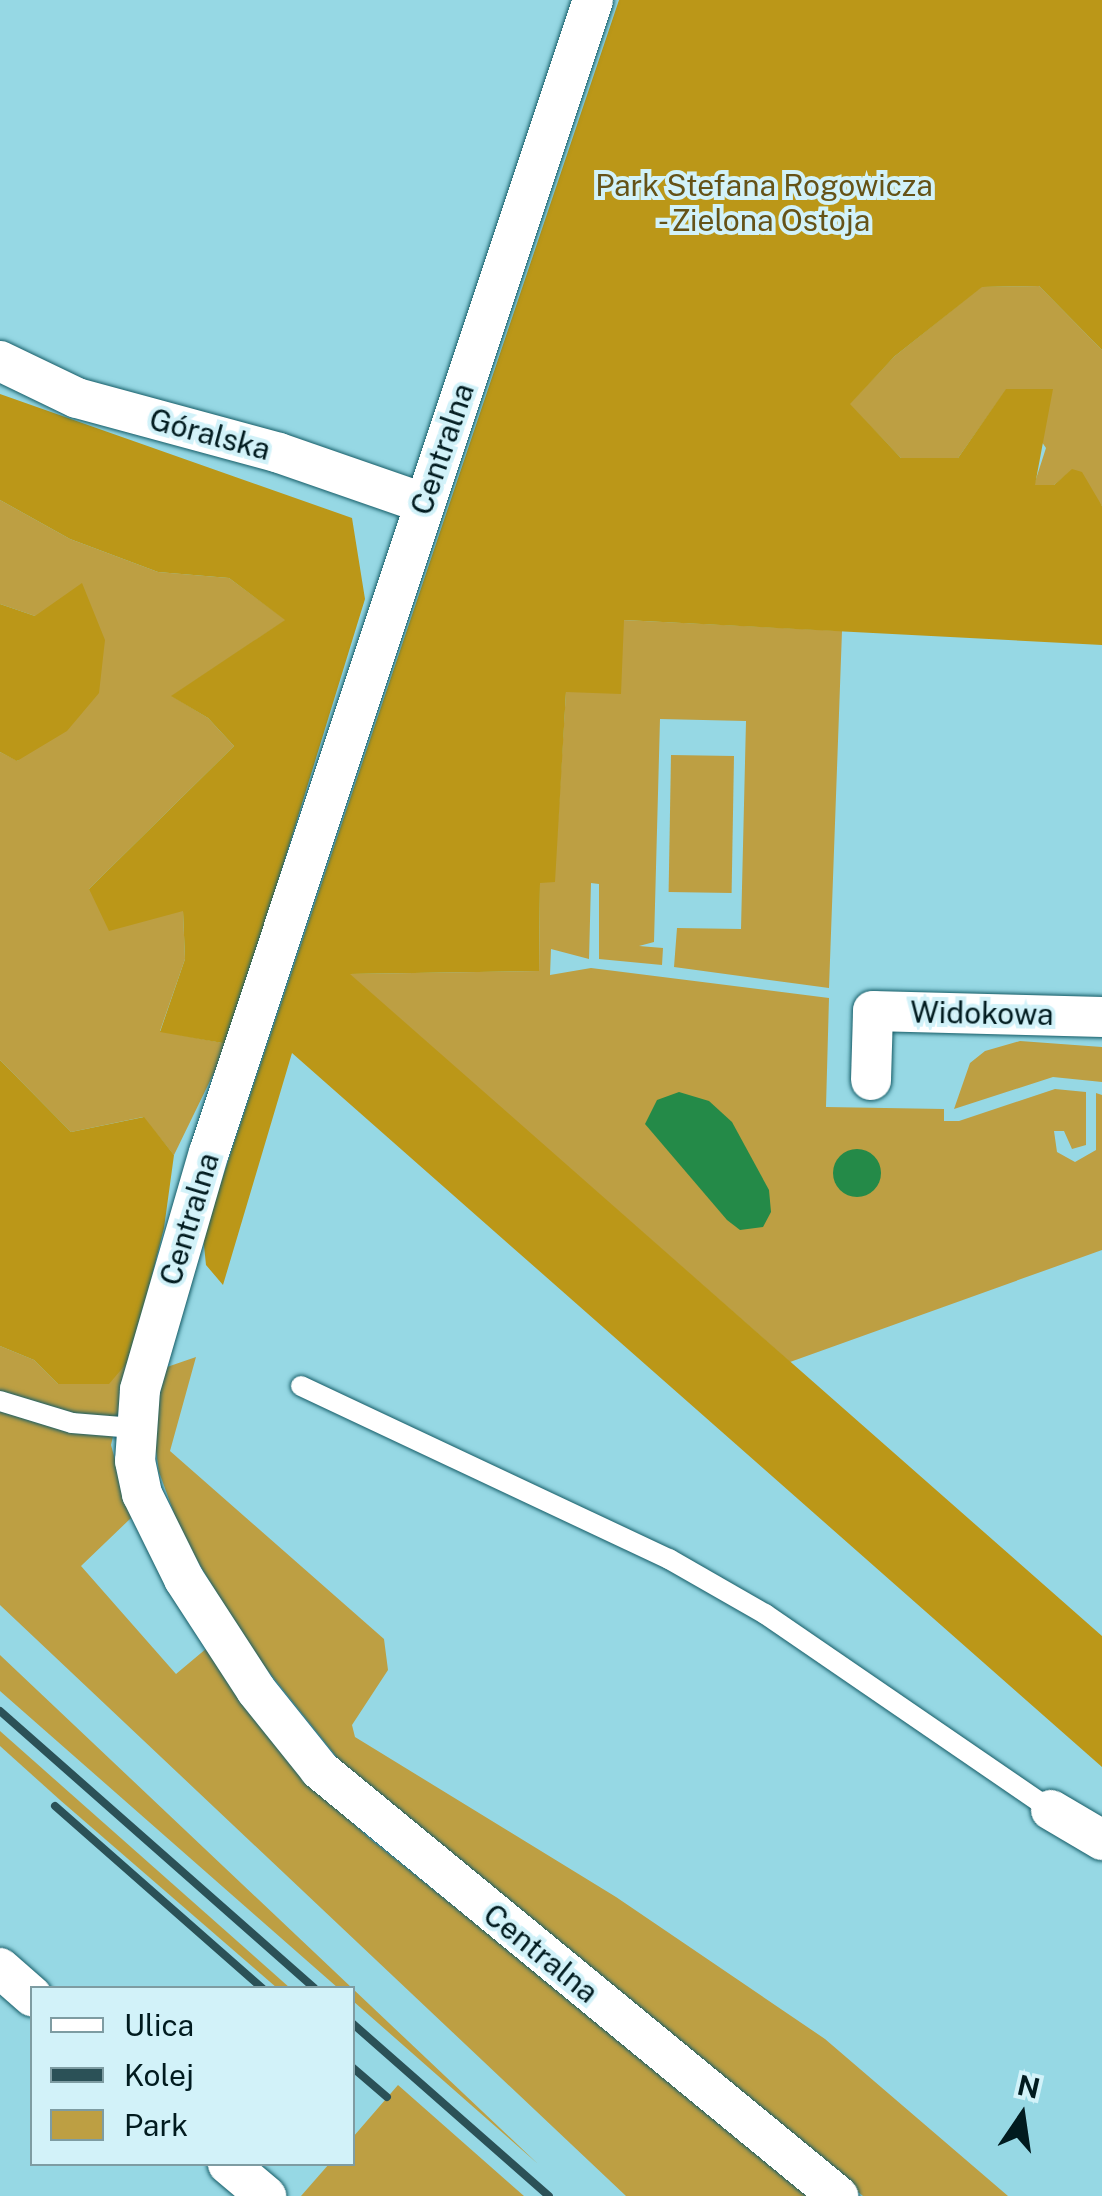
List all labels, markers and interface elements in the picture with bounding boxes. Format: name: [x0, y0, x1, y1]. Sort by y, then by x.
park label: Park Stefana Rogowicza - Zielona Ostoja: [595, 167, 933, 238]
street label: Centralna: [403, 379, 481, 519]
street label: Góralska: [146, 401, 274, 467]
street label: Widokowa: [910, 994, 1054, 1032]
street label: Centralna: [152, 1148, 226, 1290]
street label: Centralna: [477, 1896, 605, 2010]
legend: [30, 1986, 355, 2166]
text: Ulica: [124, 2007, 194, 2043]
text: Kolej: [124, 2057, 194, 2093]
north arrow: [972, 2066, 1072, 2166]
text: N: [1014, 2068, 1043, 2105]
text: Park: [124, 2107, 188, 2143]

